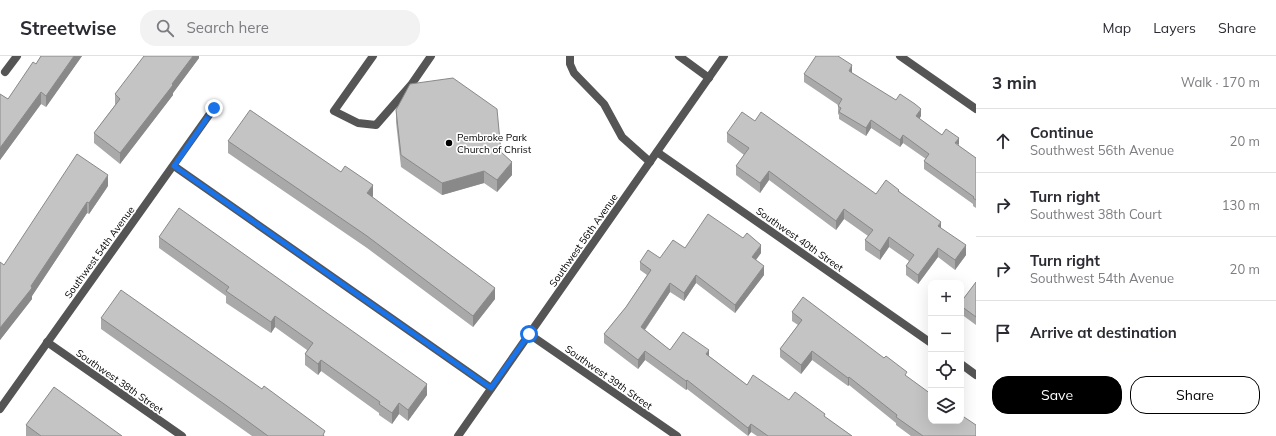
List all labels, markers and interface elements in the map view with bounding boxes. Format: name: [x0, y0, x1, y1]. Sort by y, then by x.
search box: [140, 10, 420, 46]
text: Streetwise: [20, 16, 116, 40]
icon: search: [154, 17, 176, 39]
text: Search here: [186, 18, 269, 37]
text: Map: [1102, 19, 1131, 37]
text: Layers: [1153, 19, 1196, 37]
text: Share: [1218, 19, 1256, 37]
text: 3 min: [992, 72, 1037, 93]
text: Walk · 170 m: [1181, 74, 1260, 90]
route end: [205, 99, 223, 117]
text: Continue: [1030, 123, 1093, 142]
icon: ahead: [992, 130, 1014, 152]
place label: Pembroke Park Church of Christ: [457, 131, 532, 156]
text: 20 m: [1230, 133, 1260, 149]
marker: Pembroke Park Church of Christ: [444, 138, 454, 148]
text: Southwest 56th Avenue: [1030, 142, 1174, 158]
text: Turn right: [1030, 187, 1100, 206]
street label: Southwest 56th Avenue: [546, 191, 621, 289]
icon: right: [992, 194, 1014, 216]
text: 130 m: [1222, 197, 1260, 213]
street label: Southwest 54th Avenue: [62, 204, 137, 301]
street label: Southwest 40th Street: [753, 204, 846, 275]
text: Southwest 38th Court: [1030, 206, 1162, 222]
text: Turn right: [1030, 251, 1100, 270]
icon: right: [992, 258, 1014, 280]
text: 20 m: [1230, 261, 1260, 277]
text: Southwest 54th Avenue: [1030, 270, 1174, 286]
map controls: [928, 280, 964, 424]
button: +: [928, 280, 964, 316]
button: −: [928, 316, 964, 352]
icon: arrive: [992, 322, 1014, 344]
text: Arrive at destination: [1030, 323, 1177, 342]
route start: [520, 325, 538, 343]
street label: Southwest 39th Street: [562, 342, 655, 413]
street label: Southwest 38th Street: [73, 346, 166, 417]
button: locate: [928, 352, 964, 388]
button: Save: [992, 376, 1122, 414]
button: Share: [1130, 376, 1260, 414]
button: layers: [928, 388, 964, 424]

